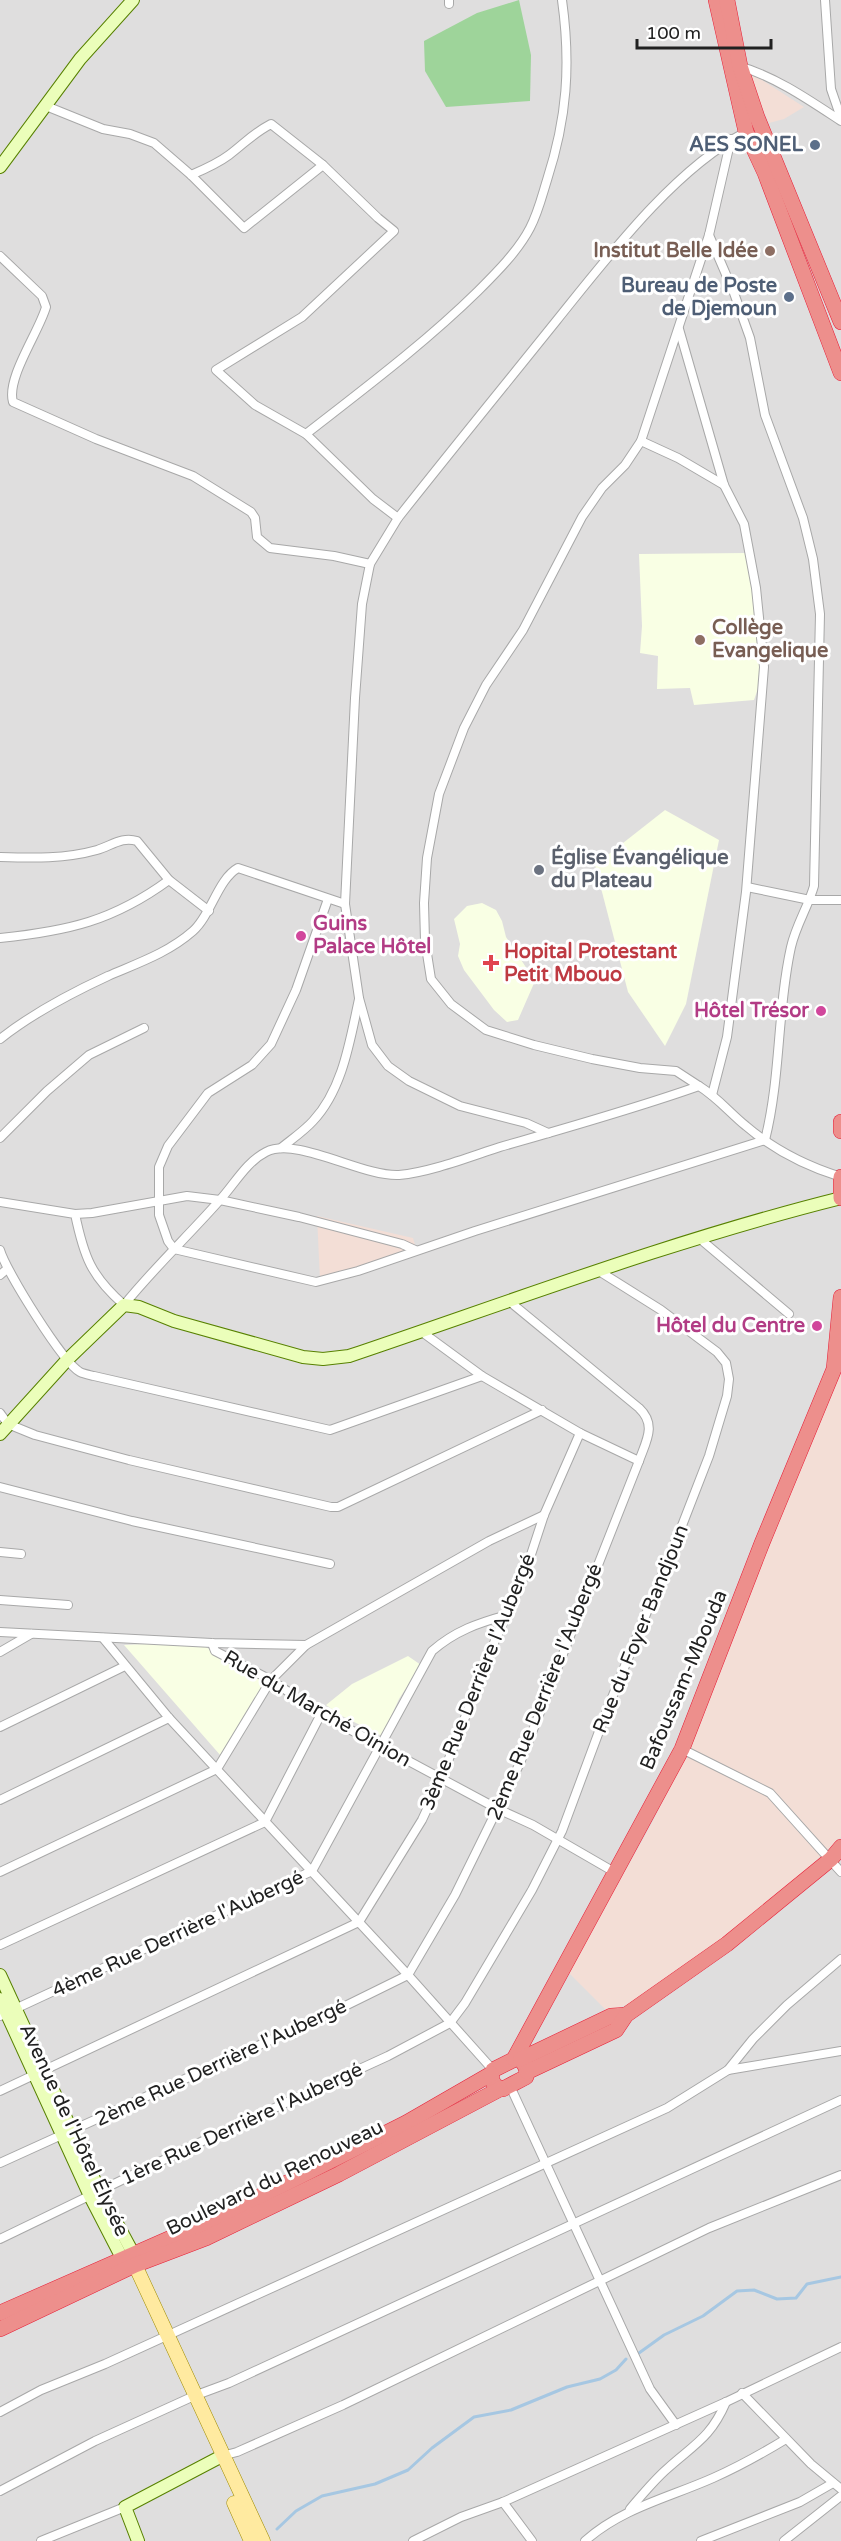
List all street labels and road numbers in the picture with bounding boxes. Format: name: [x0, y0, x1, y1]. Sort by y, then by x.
street label: Rue du Foyer Bandjoun: [588, 1521, 694, 1737]
street label: 3ème Rue Derrière l'Aubergé: [415, 1550, 541, 1814]
street label: 2ème Rue Derrière l'Aubergé: [482, 1560, 608, 1824]
street label: Bafoussam-Mbouda: [635, 1586, 733, 1774]
street label: Rue du Marché Oinion: [219, 1645, 415, 1773]
street label: 4ème Rue Derrière l'Aubergé: [48, 1865, 308, 2003]
street label: 2ème Rue Derrière l'Aubergé: [91, 1994, 351, 2132]
street label: Avenue de l'Hôtel Élysée: [14, 2019, 135, 2240]
street label: 1ère Rue Derrière l'Aubergé: [117, 2057, 367, 2191]
street label: Boulevard du Renouveau: [163, 2115, 387, 2241]

